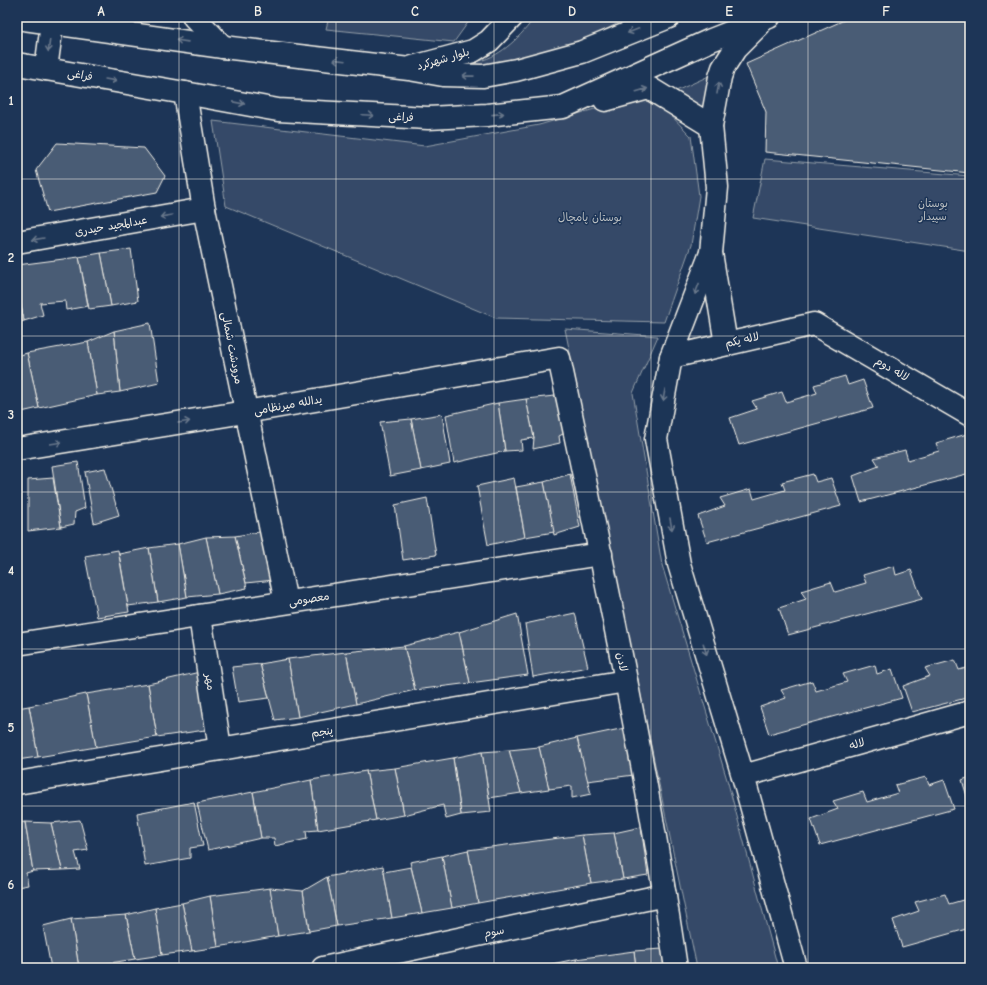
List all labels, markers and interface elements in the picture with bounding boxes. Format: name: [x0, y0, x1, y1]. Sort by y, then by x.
text: A: [97, 4, 105, 19]
text: B: [254, 4, 262, 19]
text: C: [411, 4, 419, 19]
text: D: [568, 4, 576, 19]
text: E: [725, 4, 733, 19]
text: F: [882, 4, 890, 19]
one-way arrow: [627, 28, 639, 36]
one-way arrow: [176, 37, 189, 45]
one-way arrow: [45, 40, 53, 53]
street label: بلوار شهرکرد: [415, 45, 471, 74]
one-way arrow: [333, 56, 346, 64]
street label: فراغی: [66, 66, 94, 85]
one-way arrow: [462, 72, 475, 80]
one-way arrow: [104, 76, 117, 84]
one-way arrow: [714, 82, 722, 95]
one-way arrow: [636, 86, 649, 93]
text: 1: [8, 93, 14, 108]
one-way arrow: [232, 99, 245, 107]
street label: فراغی: [388, 110, 414, 125]
one-way arrow: [491, 110, 504, 118]
one-way arrow: [361, 111, 374, 118]
park label: بوستان سپیدار: [918, 197, 948, 223]
park label: بوستان پامچال: [558, 211, 622, 225]
one-way arrow: [160, 212, 173, 220]
street label: عبدالمجید حیدری: [74, 213, 148, 240]
one-way arrow: [32, 235, 45, 243]
text: 2: [8, 250, 14, 265]
one-way arrow: [692, 283, 700, 295]
street label: مرودشت شمالی: [218, 311, 245, 385]
street label: لاله یکم: [724, 330, 761, 352]
street label: لاله دوم: [872, 354, 911, 386]
one-way arrow: [660, 389, 668, 402]
street label: یدالله میرنظامی: [253, 393, 323, 418]
text: 3: [8, 407, 14, 422]
one-way arrow: [177, 418, 190, 426]
one-way arrow: [49, 439, 62, 447]
one-way arrow: [668, 517, 676, 530]
text: 4: [8, 563, 14, 578]
street label: معصومی: [288, 589, 330, 610]
one-way arrow: [702, 642, 709, 655]
street label: لادن: [614, 651, 630, 673]
street label: مهر: [202, 672, 218, 691]
text: 5: [8, 720, 15, 735]
street label: پنجم: [310, 724, 334, 742]
street label: لاله: [848, 736, 866, 752]
text: 6: [8, 877, 15, 892]
street label: سوم: [482, 923, 506, 942]

